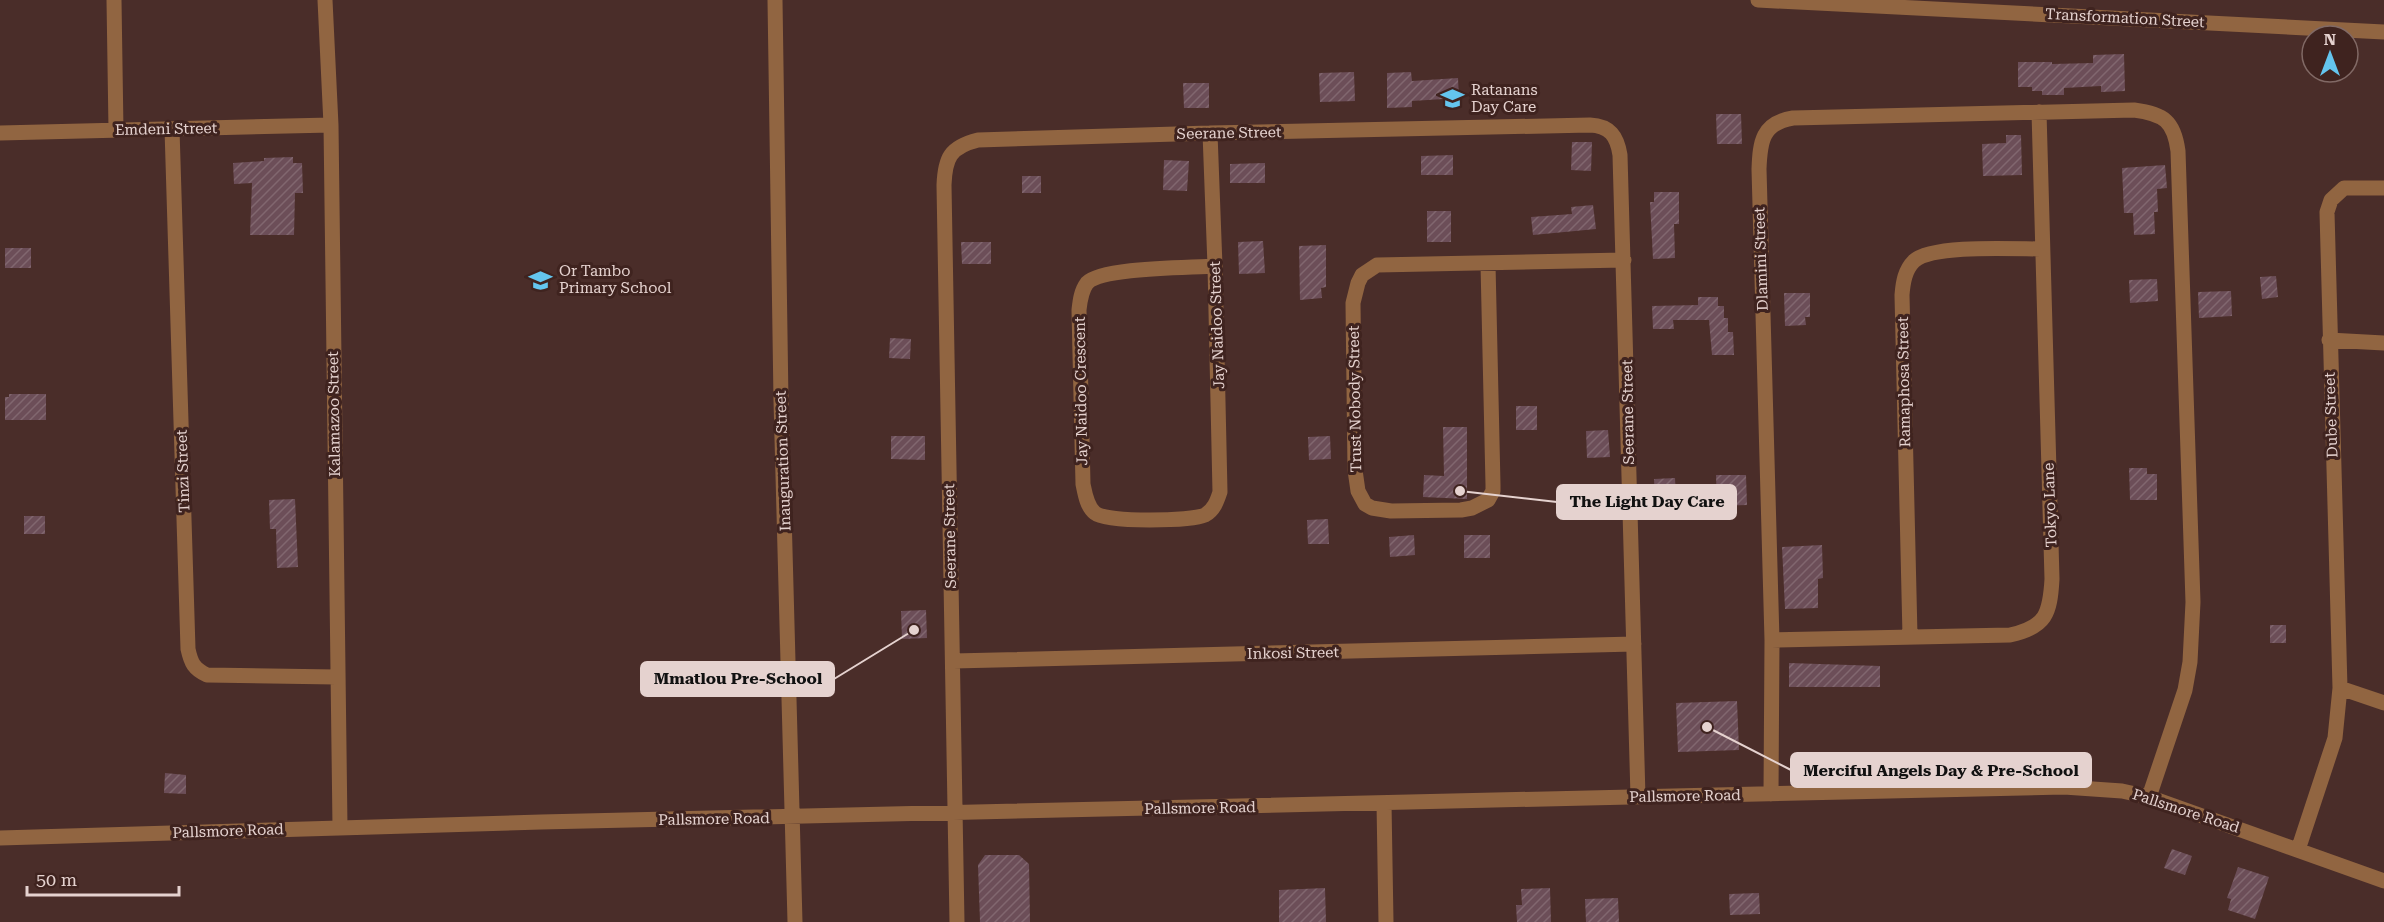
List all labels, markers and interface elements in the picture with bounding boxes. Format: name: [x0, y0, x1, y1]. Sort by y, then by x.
street label: Transformation Street: [2045, 5, 2206, 31]
north arrow: [2300, 24, 2360, 84]
text: N: [2324, 30, 2336, 49]
place label: Ratanans Day Care: [1471, 81, 1538, 116]
school or university icon: Ratanans Day Care: [1440, 86, 1466, 112]
street label: Emdeni Street: [115, 119, 218, 139]
street label: Seerane Street: [1176, 123, 1282, 143]
street label: Dlamini Street: [1750, 206, 1772, 311]
street label: Jay Naidoo Street: [1206, 260, 1228, 389]
place label: Or Tambo Primary School: [559, 262, 672, 297]
school or university icon: Or Tambo Primary School: [528, 267, 554, 293]
street label: Jay Naidoo Crescent: [1071, 316, 1091, 466]
street label: Ramaphosa Street: [1894, 316, 1914, 448]
street label: Trust Nobody Street: [1345, 325, 1365, 473]
street label: Kalamazoo Street: [324, 351, 344, 477]
street label: Seerane Street: [1618, 359, 1638, 465]
street label: Dube Street: [2320, 371, 2341, 458]
street label: Inauguration Street: [772, 390, 794, 532]
street label: Tinzi Street: [173, 429, 193, 513]
street label: Tokyo Lane: [2040, 462, 2060, 548]
street label: Seerane Street: [940, 483, 960, 589]
callout: The Light Day Care: [1557, 485, 1736, 519]
text: The Light Day Care: [1569, 492, 1725, 511]
street label: Inkosi Street: [1247, 643, 1340, 663]
callout: Mmatlou Pre-School: [641, 662, 834, 696]
text: Mmatlou Pre-School: [654, 669, 823, 688]
callout: Merciful Angels Day & Pre-School: [1791, 753, 2091, 787]
text: Merciful Angels Day & Pre-School: [1803, 761, 2079, 780]
street label: Pallsmore Road: [2130, 785, 2242, 837]
street label: Pallsmore Road: [1629, 786, 1741, 806]
street label: Pallsmore Road: [1144, 798, 1256, 818]
street label: Pallsmore Road: [658, 809, 770, 829]
street label: Pallsmore Road: [172, 820, 284, 842]
scale bar: [27, 859, 178, 897]
text: 50 m: [36, 869, 77, 890]

